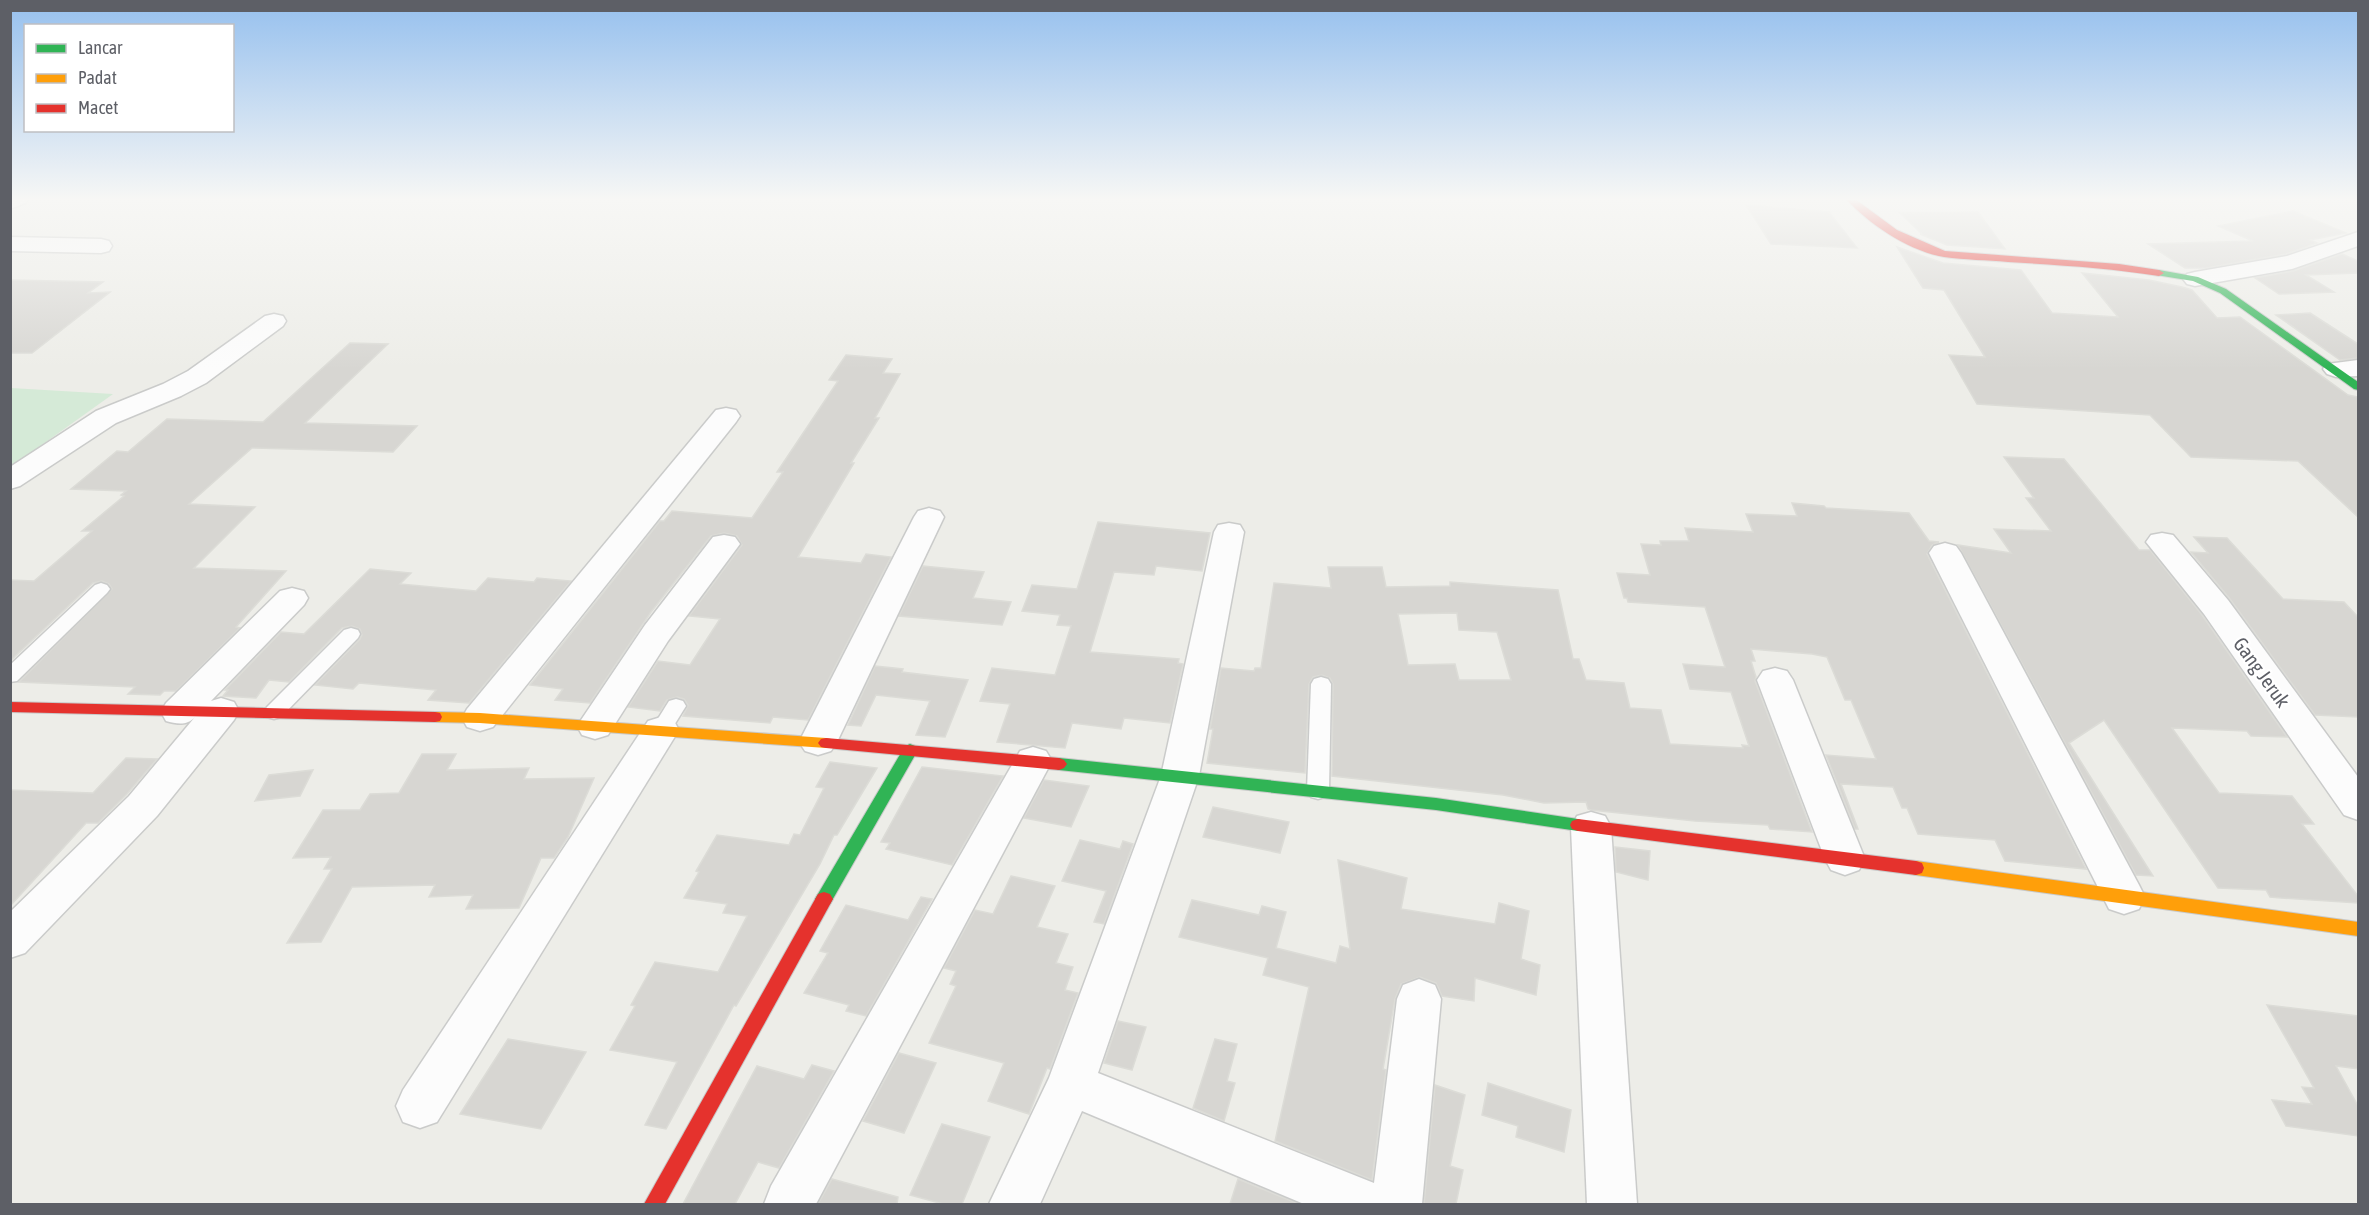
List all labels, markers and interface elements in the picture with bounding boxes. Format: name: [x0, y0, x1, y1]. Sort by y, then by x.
legend: [24, 24, 234, 132]
text: Lancar: [78, 37, 123, 58]
text: Padat: [78, 67, 117, 88]
text: Macet: [78, 97, 118, 118]
street label: Gang Jeruk: [2229, 633, 2295, 712]

